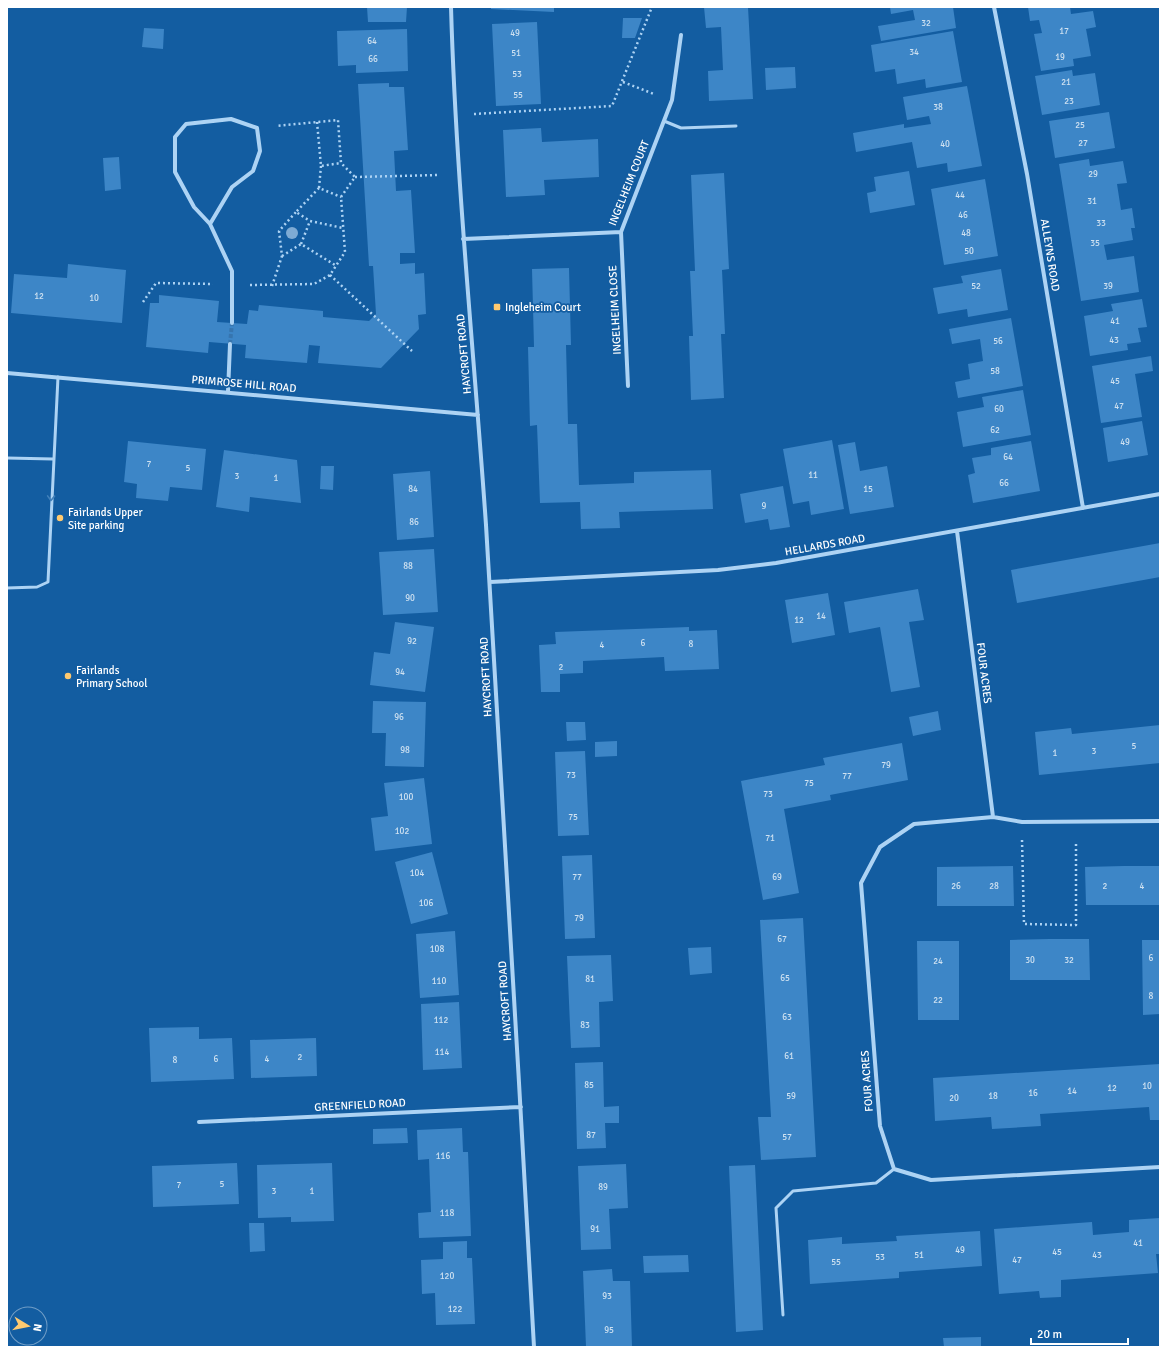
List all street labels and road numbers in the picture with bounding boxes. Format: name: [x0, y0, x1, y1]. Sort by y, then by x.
street label: INGELHEIM COURT: [606, 138, 652, 228]
street label: ALLEYNS ROAD: [1038, 218, 1062, 292]
street label: INGELHEIM CLOSE: [606, 265, 624, 355]
street label: HAYCROFT ROAD: [454, 313, 474, 395]
street label: PRIMROSE HILL ROAD: [191, 373, 297, 395]
street label: HELLARDS ROAD: [784, 532, 866, 558]
street label: HAYCROFT ROAD: [477, 637, 495, 717]
street label: FOUR ACRES: [974, 642, 994, 704]
street label: HAYCROFT ROAD: [496, 961, 514, 1041]
street label: FOUR ACRES: [858, 1050, 876, 1112]
street label: GREENFIELD ROAD: [314, 1096, 406, 1114]

